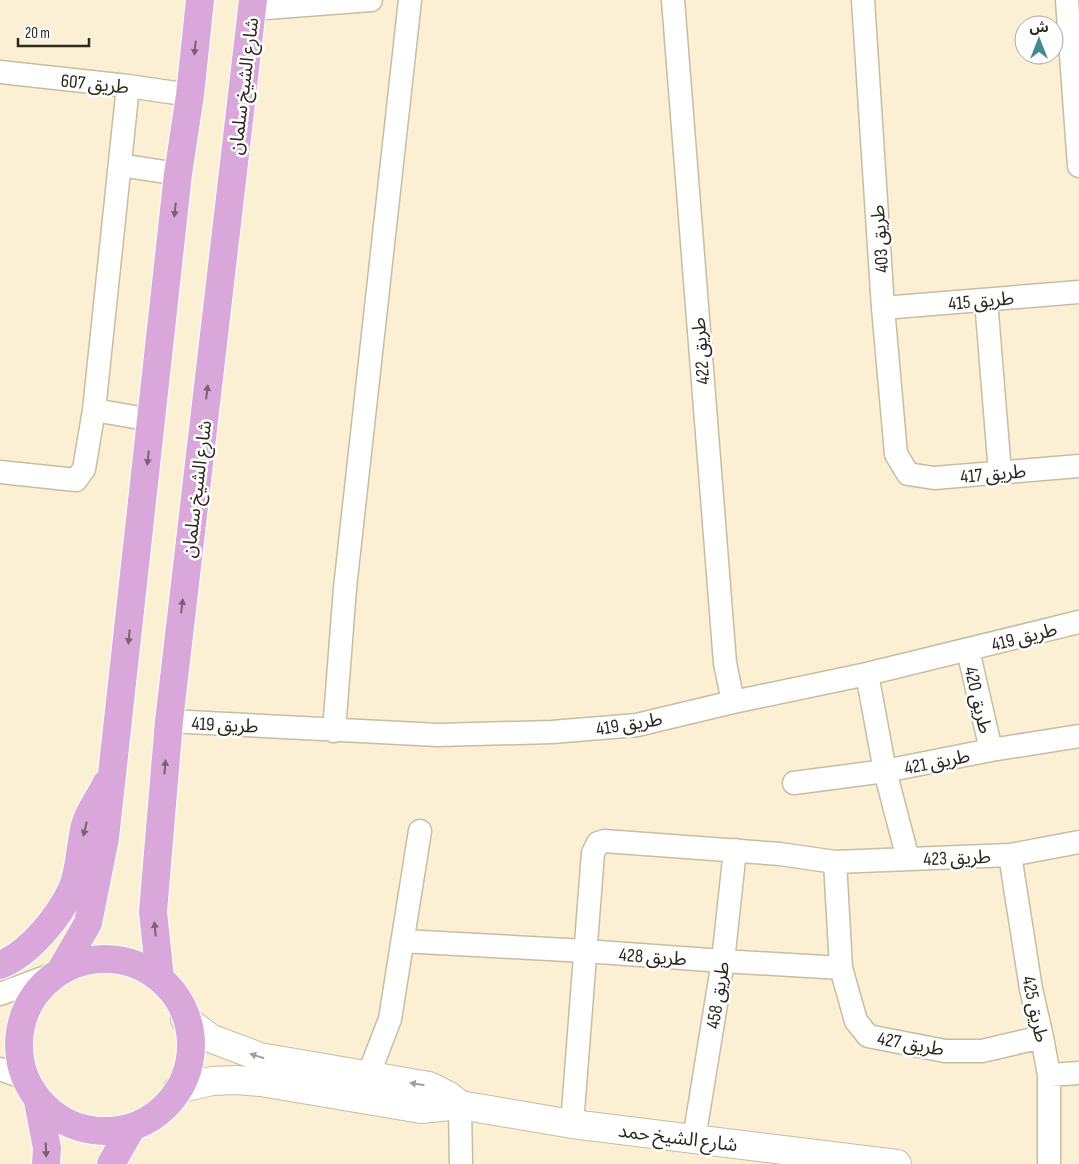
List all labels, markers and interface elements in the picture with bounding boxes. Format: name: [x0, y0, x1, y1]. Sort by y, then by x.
scale bar: [18, 15, 89, 47]
north arrow: [1014, 15, 1064, 65]
street label: شارع الشيخ سلمان: [225, 16, 266, 156]
text: ش: [1029, 19, 1049, 36]
text: 20 m: [25, 24, 50, 43]
one-way arrow: [190, 41, 198, 57]
street label: طريق 607: [60, 69, 130, 100]
one-way arrow: [170, 202, 178, 218]
street label: طريق 403: [867, 204, 894, 274]
street label: طريق 415: [947, 287, 1015, 316]
street label: طريق 422: [688, 316, 715, 385]
one-way arrow: [203, 384, 211, 400]
street label: شارع الشيخ سلمان: [178, 419, 219, 559]
one-way arrow: [144, 451, 152, 467]
street label: طريق 417: [959, 460, 1027, 489]
one-way arrow: [178, 598, 186, 614]
street label: طريق 419: [989, 618, 1060, 657]
one-way arrow: [125, 630, 133, 646]
street label: طريق 420: [959, 665, 996, 736]
street label: طريق 419: [594, 708, 664, 741]
street label: طريق 419: [191, 712, 259, 739]
street label: طريق 421: [902, 745, 972, 780]
one-way arrow: [161, 759, 169, 775]
one-way arrow: [81, 821, 89, 837]
street label: طريق 423: [923, 846, 991, 871]
one-way arrow: [151, 921, 159, 937]
street label: طريق 428: [618, 944, 688, 971]
street label: طريق 458: [702, 960, 735, 1031]
street label: طريق 425: [1016, 974, 1053, 1045]
street label: طريق 427: [876, 1027, 946, 1062]
one-way arrow: [250, 1051, 265, 1059]
one-way arrow: [409, 1080, 425, 1088]
street label: شارع الشيخ حمد: [616, 1120, 739, 1159]
one-way arrow: [42, 1142, 50, 1158]

